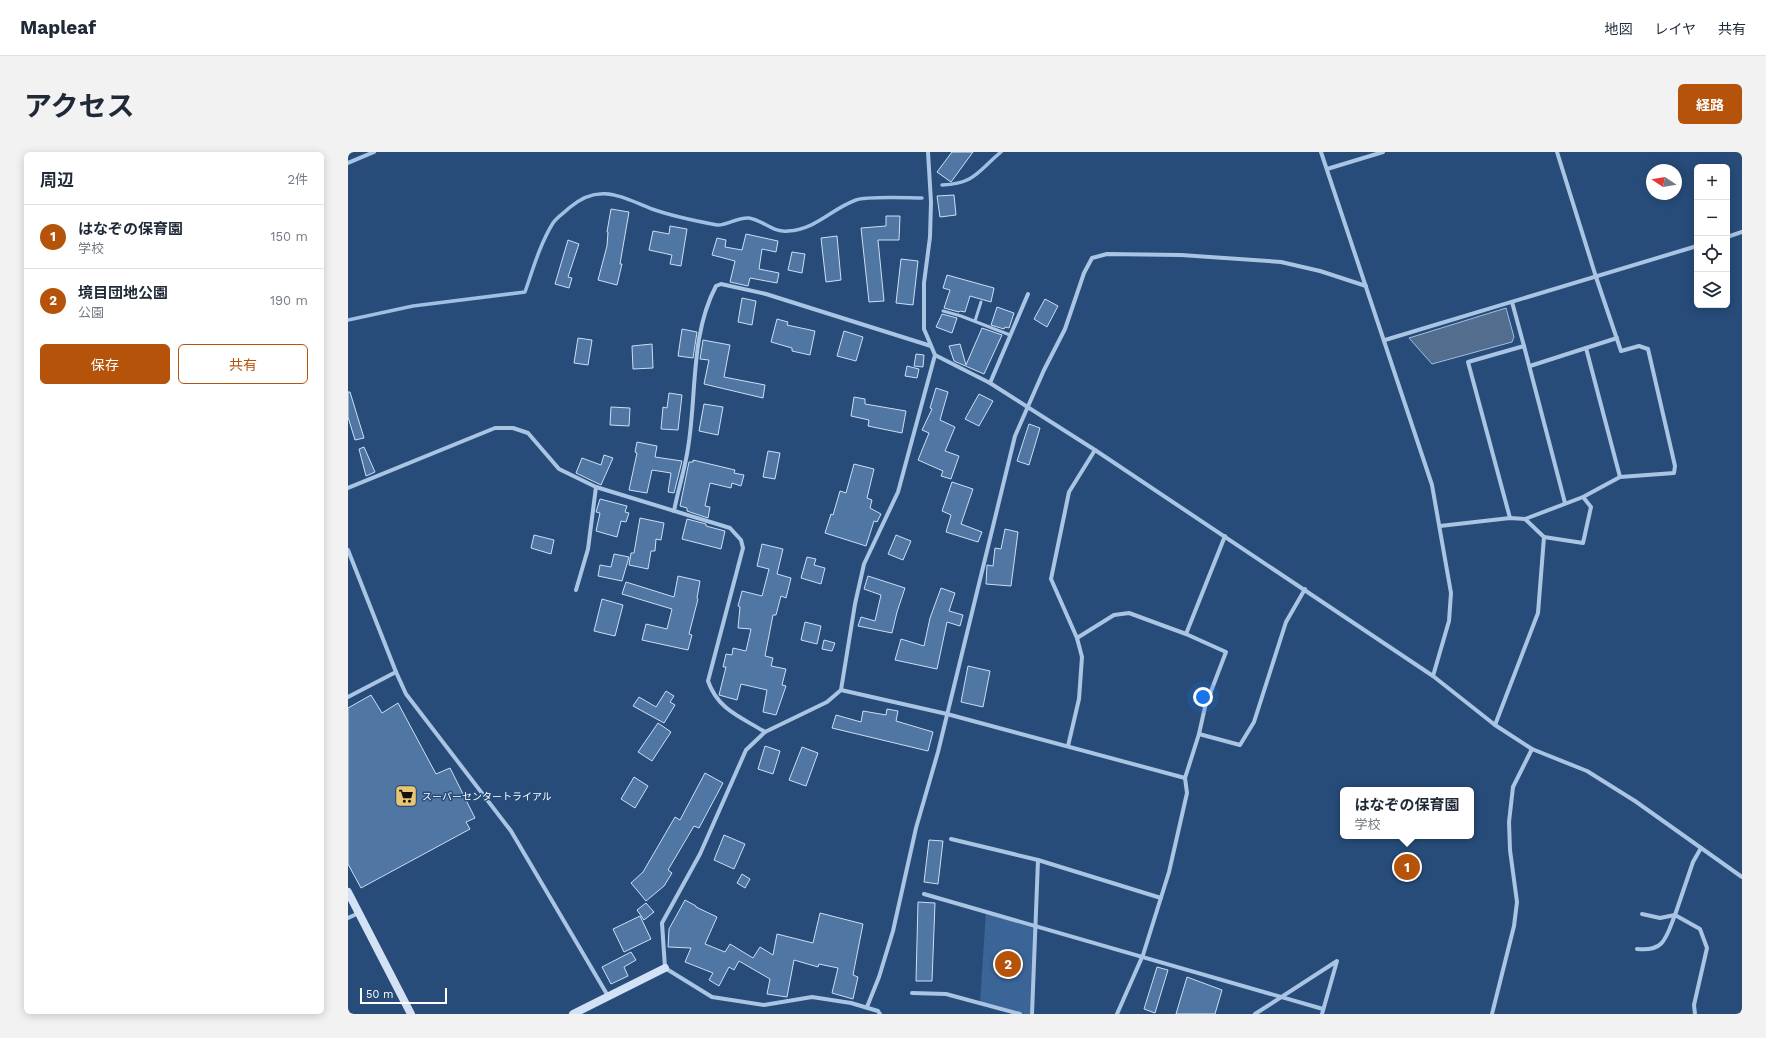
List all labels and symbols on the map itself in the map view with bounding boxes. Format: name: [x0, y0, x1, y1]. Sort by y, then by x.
north arrow: [1646, 164, 1682, 200]
your location: [1193, 687, 1213, 707]
supermarket icon: スーパーセンタートライアル: [393, 783, 419, 809]
place label: スーパーセンタートライアル: [422, 791, 552, 802]
pin: 1: [1394, 852, 1420, 882]
pin: 2: [995, 949, 1021, 979]
scale bar: [360, 986, 447, 1005]

